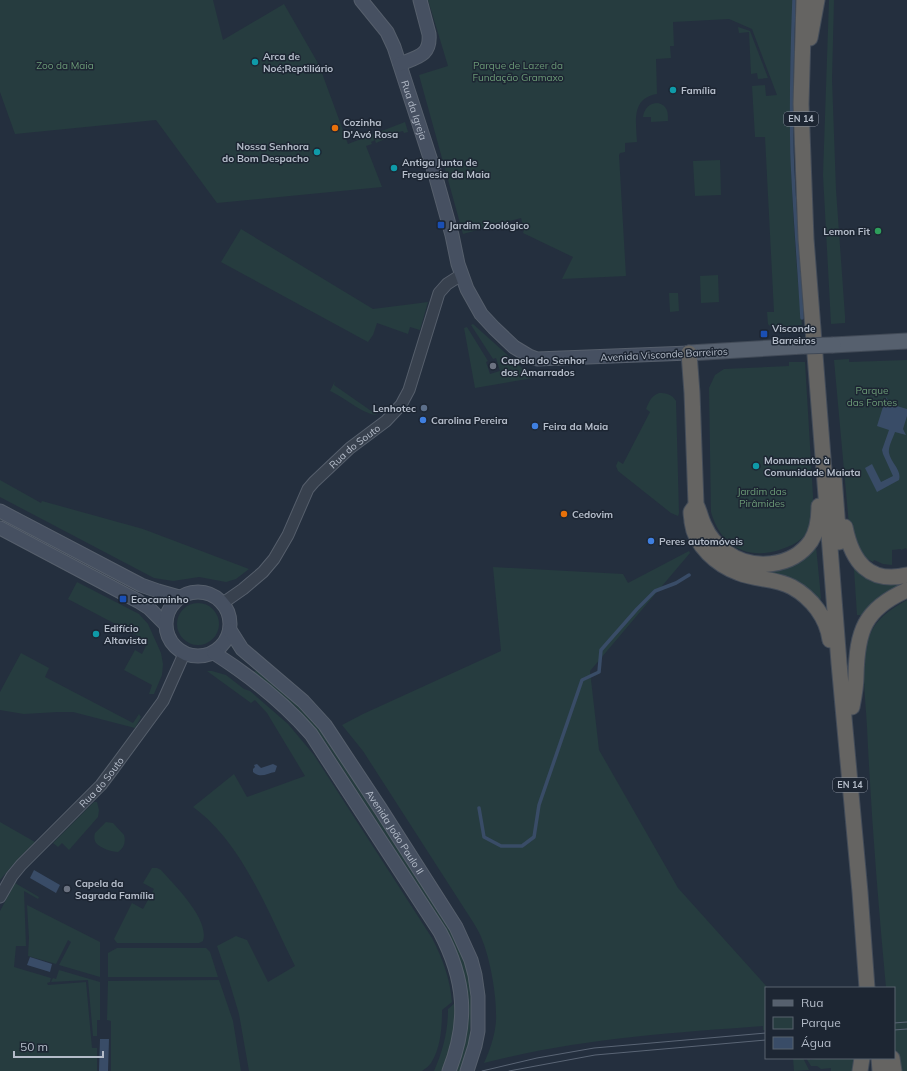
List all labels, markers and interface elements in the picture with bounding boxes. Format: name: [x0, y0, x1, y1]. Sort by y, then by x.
place label: Arca de Noé;Reptiliário: [263, 50, 333, 75]
marker: Arca de Noé;Reptiliário: [250, 57, 260, 67]
park label: Zoo da Maia: [36, 59, 94, 72]
park label: Parque de Lazer da Fundação Gramaxo: [472, 59, 564, 84]
street label: Rua da Igreja: [398, 79, 430, 142]
place label: Família: [681, 84, 716, 97]
marker: Família: [668, 85, 678, 95]
road number: EN 14: [784, 112, 818, 126]
place label: Cozinha D'Avó Rosa: [343, 116, 398, 141]
marker: Cozinha D'Avó Rosa: [330, 123, 340, 133]
place label: Nossa Senhora do Bom Despacho: [222, 140, 309, 165]
marker: Nossa Senhora do Bom Despacho: [312, 147, 322, 157]
place label: Antiga Junta de Freguesia da Maia: [402, 156, 490, 181]
marker: Antiga Junta de Freguesia da Maia: [389, 163, 399, 173]
place label: Jardim Zoológico: [449, 219, 529, 232]
marker: Jardim Zoológico: [436, 220, 446, 230]
place label: Lemon Fit: [823, 225, 870, 238]
marker: Lemon Fit: [873, 226, 883, 236]
place label: Visconde Barreiros: [771, 322, 816, 347]
marker: Visconde Barreiros: [759, 329, 769, 339]
street label: Avenida Visconde Barreiros: [600, 345, 728, 364]
place label: Capela do Senhor dos Amarrados: [501, 354, 586, 379]
marker: Capela do Senhor dos Amarrados: [488, 361, 498, 371]
park label: Parque das Fontes: [847, 384, 897, 409]
place label: Lenhotec: [373, 402, 416, 415]
marker: Lenhotec: [419, 403, 429, 413]
place label: Carolina Pereira: [431, 414, 508, 427]
marker: Carolina Pereira: [418, 415, 428, 425]
place label: Feira da Maia: [543, 420, 608, 433]
street label: Rua do Souto: [326, 421, 383, 471]
marker: Feira da Maia: [530, 421, 540, 431]
place label: Monumento à Comunidade Maiata: [764, 454, 861, 479]
marker: Monumento à Comunidade Maiata: [751, 461, 761, 471]
park label: Jardim das Pirâmides: [737, 485, 787, 510]
place label: Cedovim: [572, 508, 613, 521]
marker: Cedovim: [559, 509, 569, 519]
place label: Peres automóveis: [659, 535, 743, 548]
marker: Peres automóveis: [646, 536, 656, 546]
place label: Ecocaminho: [131, 593, 189, 606]
marker: Ecocaminho: [118, 594, 128, 604]
place label: Edifício Altavista: [104, 622, 147, 647]
marker: Edifício Altavista: [91, 629, 101, 639]
street label: Rua do Souto: [76, 754, 127, 810]
road number: EN 14: [833, 778, 867, 792]
street label: Avenida João Paulo II: [363, 787, 427, 877]
place label: Capela da Sagrada Família: [75, 877, 154, 902]
marker: Capela da Sagrada Família: [62, 884, 72, 894]
legend: [765, 987, 895, 1059]
text: Rua: [801, 995, 823, 1010]
text: Parque: [801, 1015, 841, 1030]
scale bar: [14, 1033, 103, 1059]
text: Água: [801, 1035, 831, 1050]
text: 50 m: [20, 1039, 48, 1054]

